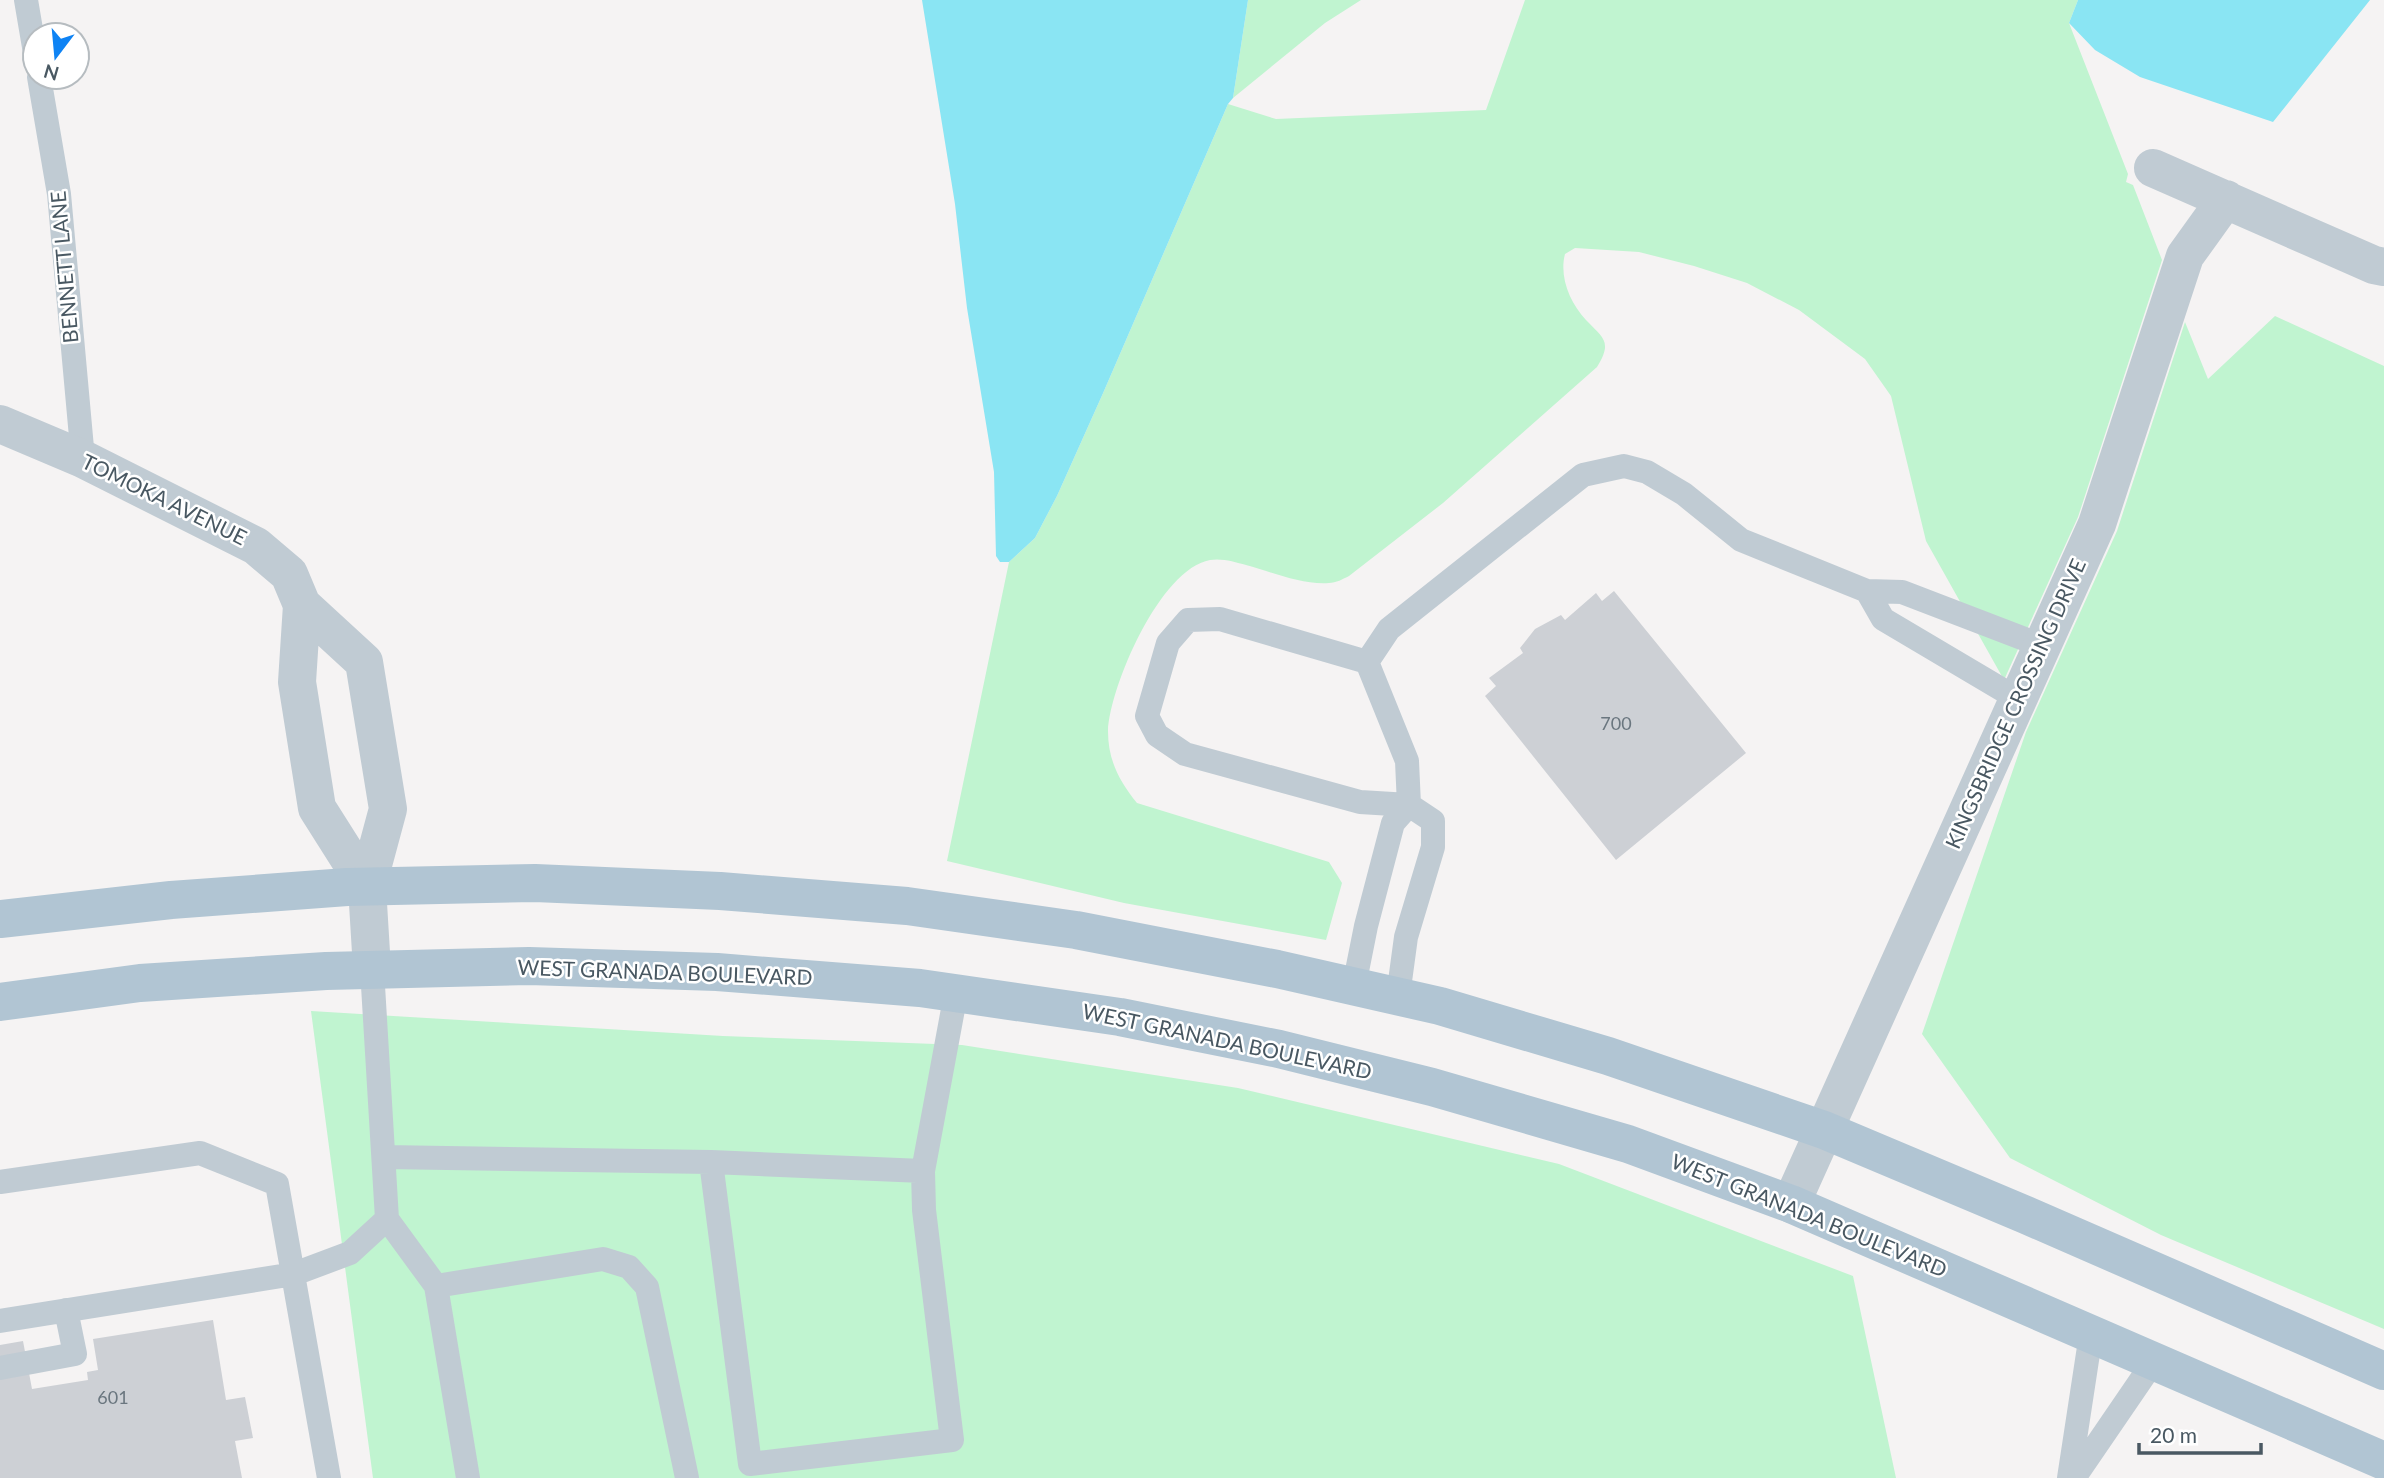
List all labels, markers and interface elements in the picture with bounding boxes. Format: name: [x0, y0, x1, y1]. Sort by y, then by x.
north arrow: [21, 21, 91, 91]
text: N: [41, 60, 61, 86]
street label: BENNETT LANE: [44, 190, 83, 344]
street label: TOMOKA AVENUE: [78, 448, 251, 549]
street label: KINGSBRIDGE CROSSING DRIVE: [1939, 555, 2090, 852]
house number: 700: [1600, 712, 1632, 734]
street label: WEST GRANADA BOULEVARD: [517, 954, 813, 989]
street label: WEST GRANADA BOULEVARD: [1080, 998, 1374, 1083]
street label: WEST GRANADA BOULEVARD: [1668, 1148, 1951, 1281]
house number: 601: [97, 1386, 129, 1408]
scale bar: [2139, 1412, 2262, 1456]
text: 20 m: [2150, 1422, 2197, 1447]

